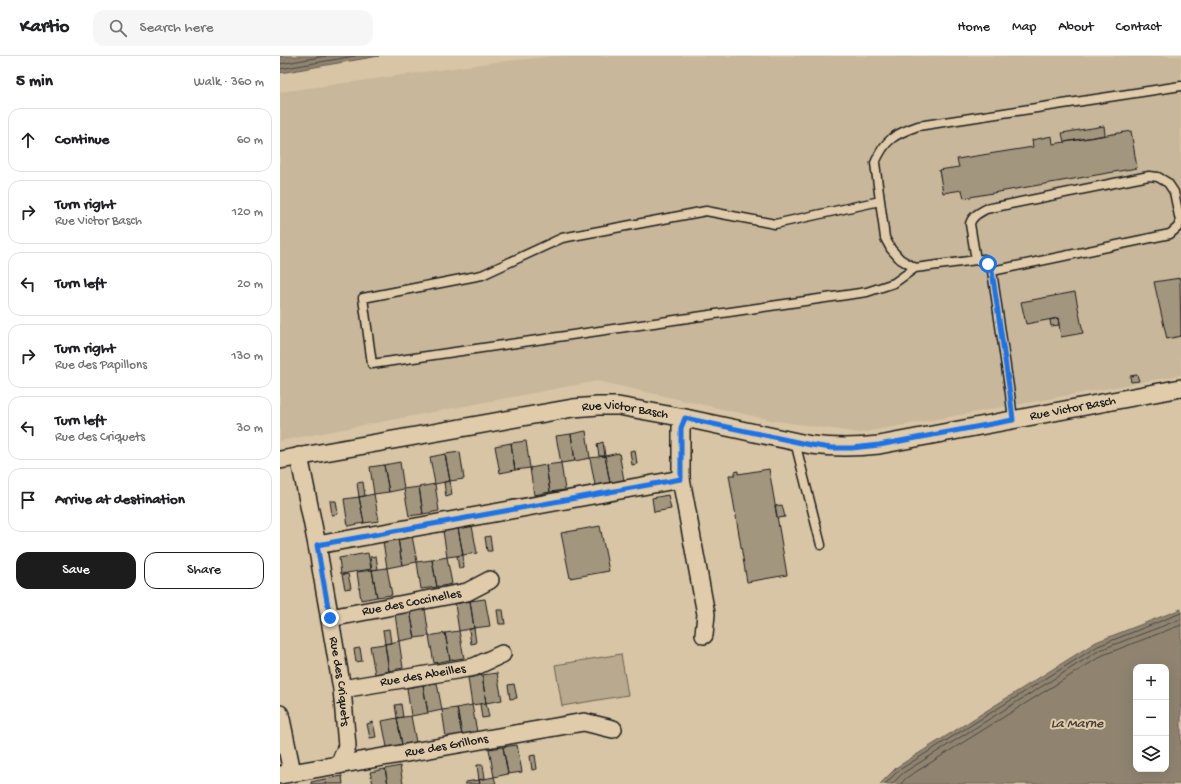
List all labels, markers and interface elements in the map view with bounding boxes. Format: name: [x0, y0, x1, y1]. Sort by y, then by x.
search box: [93, 10, 373, 46]
text: Kartio: [20, 16, 69, 39]
icon: search: [107, 17, 129, 39]
text: Search here: [139, 19, 213, 37]
text: Home: [958, 19, 990, 36]
text: Map: [1012, 19, 1036, 36]
text: About: [1058, 19, 1094, 36]
text: Contact: [1116, 19, 1161, 36]
text: 5 min: [16, 72, 53, 92]
text: Walk · 360 m: [194, 75, 264, 90]
icon: ahead: [17, 129, 39, 151]
text: Continue: [55, 131, 109, 149]
text: 60 m: [237, 133, 263, 148]
text: Turn right: [55, 196, 115, 214]
icon: right: [17, 201, 39, 223]
text: 120 m: [232, 205, 263, 220]
text: Rue Victor Basch: [55, 214, 142, 229]
route start: [979, 255, 997, 273]
icon: left: [17, 273, 39, 295]
text: Turn left: [55, 275, 106, 293]
text: 20 m: [237, 277, 263, 292]
text: Turn right: [55, 340, 115, 358]
icon: right: [17, 345, 39, 367]
text: 130 m: [231, 349, 263, 364]
text: Rue des Papillons: [55, 358, 147, 373]
street label: Rue Victor Basch: [1029, 393, 1117, 424]
street label: Rue Victor Basch: [581, 399, 669, 422]
text: Turn left: [55, 412, 106, 430]
icon: left: [17, 417, 39, 439]
text: 30 m: [237, 421, 263, 436]
text: Rue des Criquets: [55, 430, 145, 445]
icon: arrive: [17, 489, 39, 511]
text: Arrive at destination: [55, 491, 185, 509]
button: Save: [16, 552, 136, 589]
button: Share: [144, 552, 264, 589]
street label: Rue des Coccinelles: [361, 586, 464, 619]
route end: [321, 609, 339, 627]
street label: Rue des Criquets: [326, 635, 353, 728]
street label: Rue des Abeilles: [379, 661, 468, 690]
map controls: [1133, 664, 1169, 772]
button: +: [1133, 664, 1169, 700]
button: −: [1133, 700, 1169, 736]
water label: La Marne: [1051, 716, 1104, 733]
street label: Rue des Grillons: [404, 731, 490, 761]
button: layers: [1133, 736, 1169, 772]

